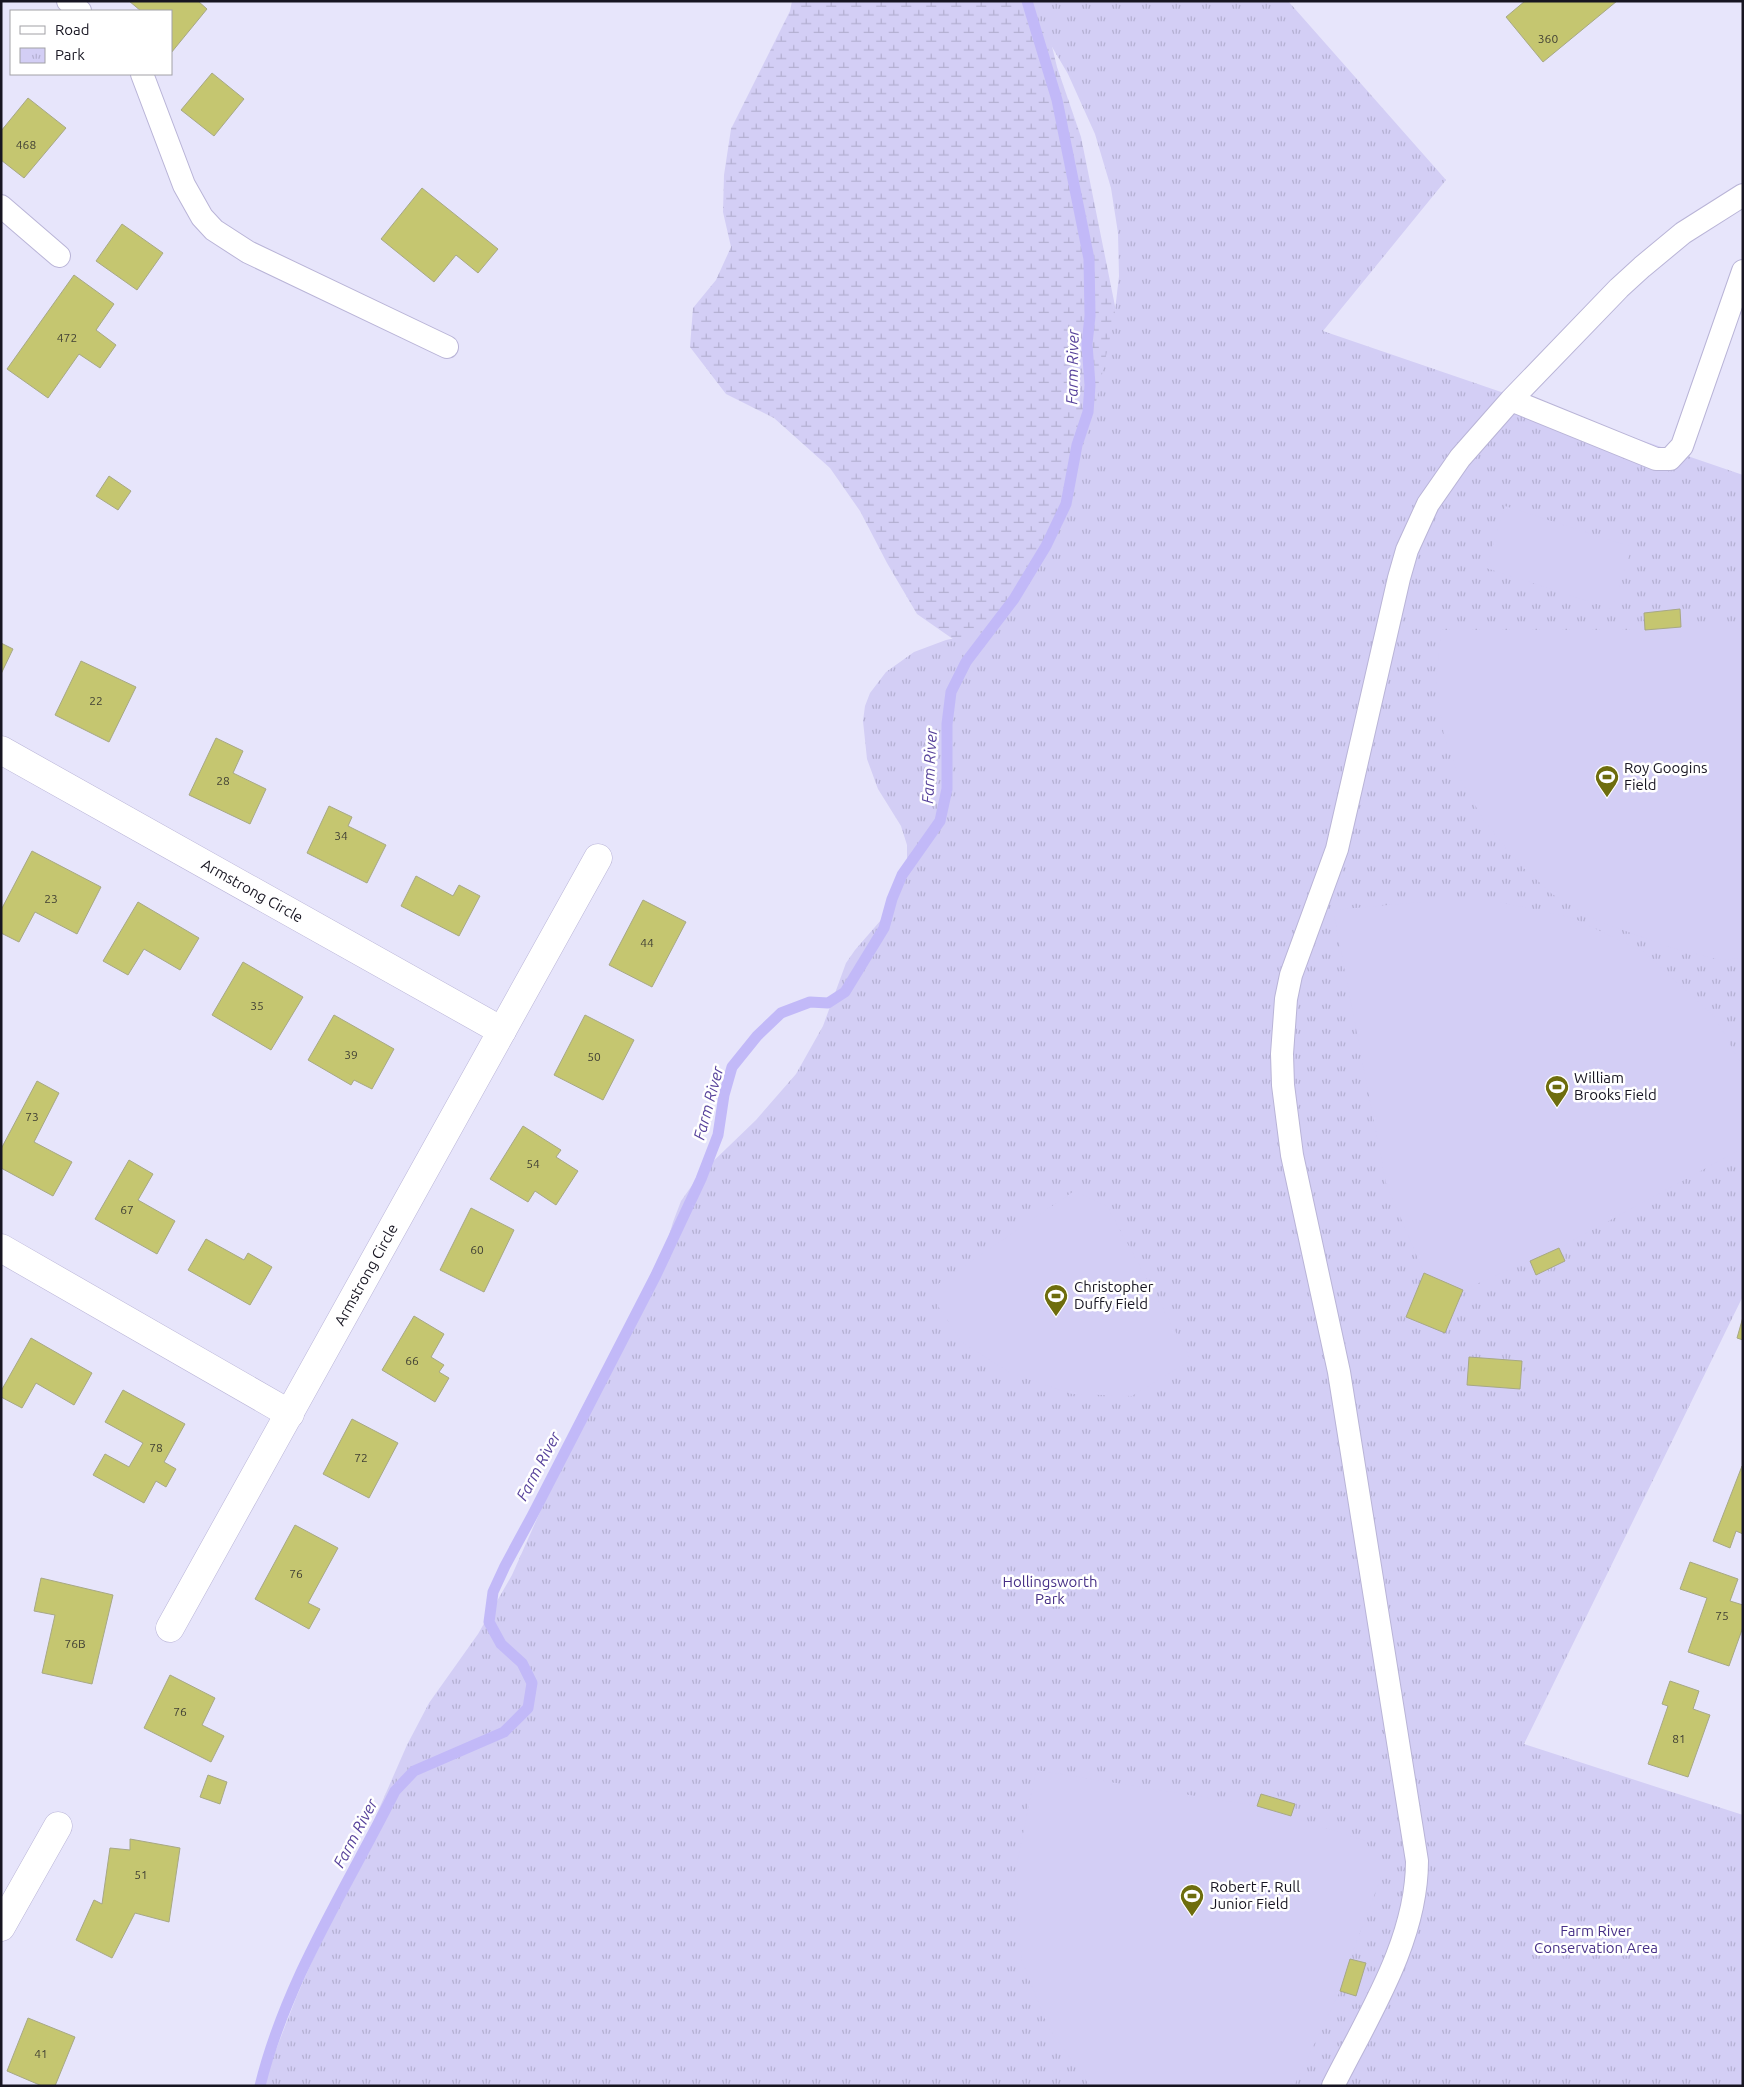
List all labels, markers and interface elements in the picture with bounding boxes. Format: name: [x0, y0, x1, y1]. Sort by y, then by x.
legend: [10, 10, 172, 75]
text: Road: [55, 21, 90, 38]
house number: 360: [1538, 32, 1558, 45]
text: Park: [55, 46, 85, 63]
house number: 468: [16, 138, 36, 151]
water label: Farm River: [1062, 328, 1082, 405]
house number: 472: [57, 331, 77, 344]
house number: 22: [89, 694, 103, 707]
water label: Farm River: [918, 727, 940, 804]
place label: Roy Googins Field: [1624, 759, 1708, 793]
sports icon: Roy Googins Field: [1594, 764, 1620, 798]
house number: 28: [216, 774, 230, 787]
house number: 34: [334, 829, 348, 842]
street label: Armstrong Circle: [199, 855, 306, 926]
house number: 23: [44, 892, 58, 905]
house number: 44: [640, 936, 654, 949]
house number: 35: [250, 999, 264, 1012]
house number: 39: [344, 1048, 358, 1061]
house number: 50: [587, 1050, 601, 1063]
water label: Farm River: [690, 1063, 727, 1142]
place label: William Brooks Field: [1574, 1069, 1657, 1103]
sports icon: William Brooks Field: [1544, 1074, 1570, 1108]
house number: 73: [25, 1110, 39, 1123]
house number: 54: [526, 1157, 540, 1170]
house number: 67: [120, 1203, 134, 1216]
street label: Armstrong Circle: [331, 1221, 401, 1328]
house number: 60: [470, 1243, 484, 1256]
place label: Christopher Duffy Field: [1074, 1278, 1154, 1312]
sports icon: Christopher Duffy Field: [1043, 1283, 1069, 1317]
house number: 66: [405, 1354, 419, 1367]
water label: Farm River: [512, 1428, 564, 1504]
house number: 78: [149, 1441, 163, 1454]
house number: 72: [354, 1451, 368, 1464]
house number: 76: [289, 1567, 303, 1580]
park label: Hollingsworth Park: [1003, 1573, 1097, 1607]
house number: 75: [1715, 1609, 1729, 1622]
house number: 76B: [64, 1637, 86, 1650]
house number: 76: [173, 1705, 187, 1718]
house number: 81: [1672, 1732, 1686, 1745]
water label: Farm River: [329, 1795, 381, 1871]
house number: 51: [134, 1868, 148, 1881]
place label: Robert F. Rull Junior Field: [1210, 1878, 1300, 1912]
sports icon: Robert F. Rull Junior Field: [1179, 1883, 1205, 1917]
park label: Farm River Conservation Area: [1534, 1922, 1658, 1956]
house number: 41: [34, 2047, 48, 2060]

